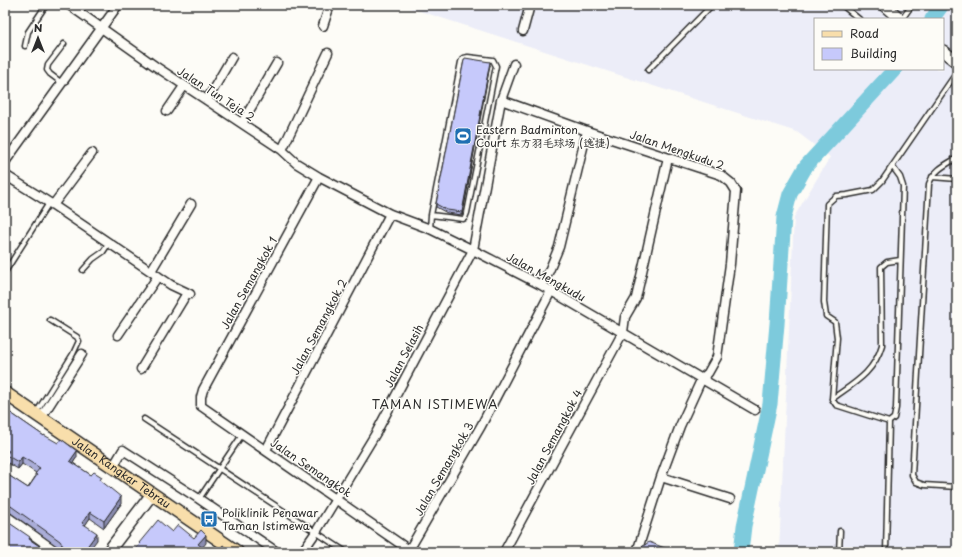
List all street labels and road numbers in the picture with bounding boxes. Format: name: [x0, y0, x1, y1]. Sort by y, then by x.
street label: Jalan Tun Teja 2: [174, 62, 259, 125]
street label: Jalan Mengkudu 2: [628, 125, 727, 174]
street label: Jalan Semangkok 1: [216, 233, 281, 332]
street label: Jalan Mengkudu: [504, 248, 589, 305]
street label: Jalan Semangkok 2: [286, 276, 351, 378]
street label: Jalan Selasih: [380, 321, 427, 390]
street label: Jalan Semangkok 4: [521, 386, 586, 487]
street label: Jalan Semangkok 3: [410, 419, 477, 519]
street label: Jalan Kangkar Tebrau: [69, 432, 174, 512]
street label: Jalan Semangkok: [267, 434, 356, 501]

